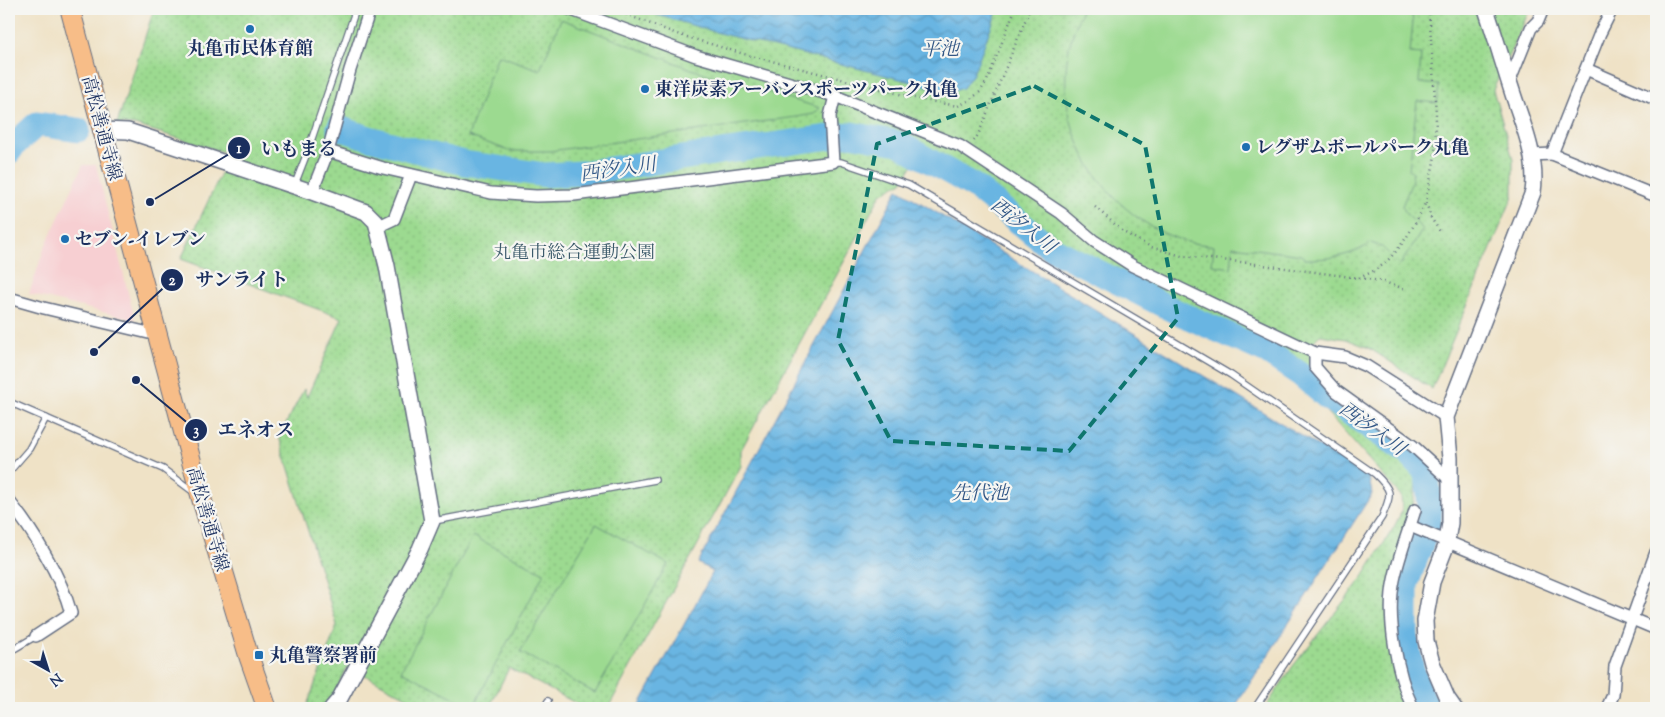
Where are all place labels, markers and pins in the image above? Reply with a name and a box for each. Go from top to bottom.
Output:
marker: 丸亀市民体育館 [244,23,256,35]
place label: 丸亀市民体育館 [187,37,313,63]
place label: 東洋炭素アーバンスポーツパーク丸亀 [655,78,958,104]
marker: 東洋炭素アーバンスポーツパーク丸亀 [639,83,651,95]
callout: いもまる [226,131,347,165]
place label: レグザムボールパーク丸亀 [1256,136,1469,162]
marker: レグザムボールパーク丸亀 [1240,141,1252,153]
place label: セブン-イレブン [75,228,206,254]
marker: セブン-イレブン [59,233,71,245]
callout: サンライト [160,263,300,297]
callout: エネオス [183,413,304,447]
place label: 丸亀警察署前 [269,644,377,670]
marker: 丸亀警察署前 [253,649,265,661]

